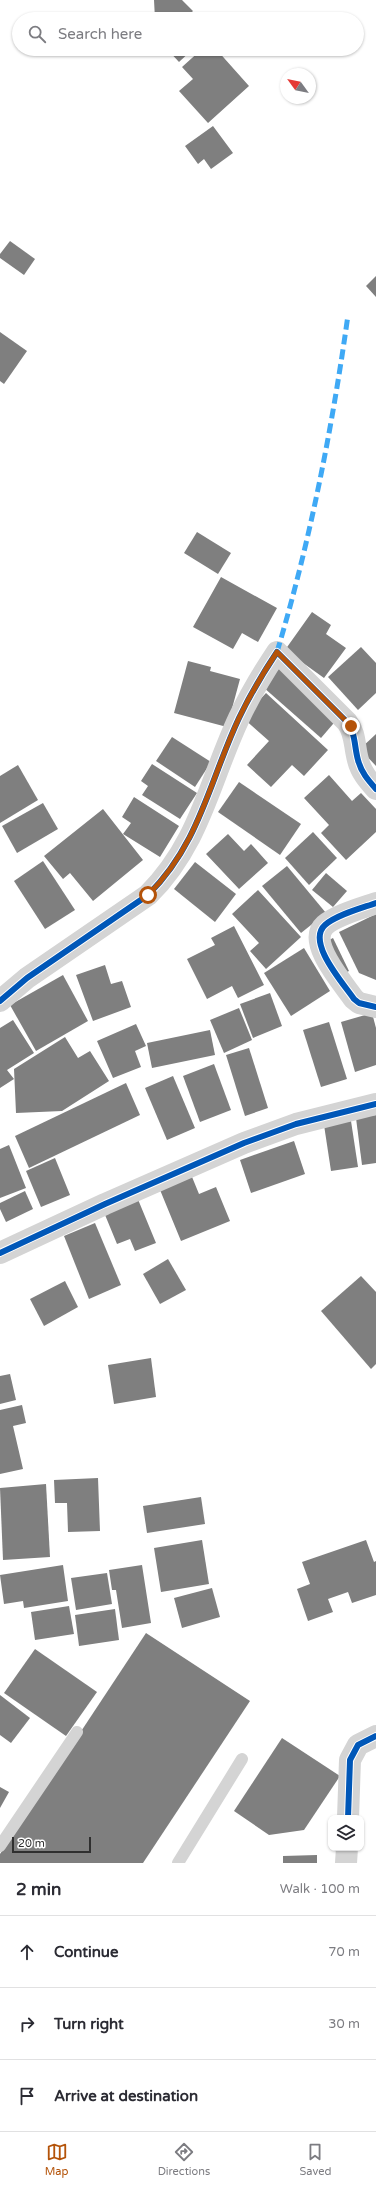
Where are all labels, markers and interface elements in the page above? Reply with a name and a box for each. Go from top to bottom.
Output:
search box [12,12,364,56]
icon: search [26,23,48,45]
text: Search here [58,25,142,43]
north arrow [280,68,316,104]
route end [342,717,360,735]
route start [139,886,157,904]
map controls [328,1815,364,1851]
button: layers [328,1815,364,1851]
scale bar [12,1835,91,1854]
text: 20 m [18,1837,45,1850]
text: 2 min [16,1879,61,1900]
text: Walk · 100 m [280,1881,360,1897]
icon: ahead [16,1941,38,1963]
text: Continue [54,1943,118,1961]
text: 70 m [328,1944,360,1960]
icon: right [16,2013,38,2035]
text: Turn right [54,2015,124,2033]
text: 30 m [328,2016,360,2032]
icon: arrive [16,2085,38,2107]
text: Arrive at destination [54,2087,198,2105]
tab: Map [45,2141,68,2178]
tab: Directions [158,2141,210,2178]
tab: Saved [300,2141,331,2178]

